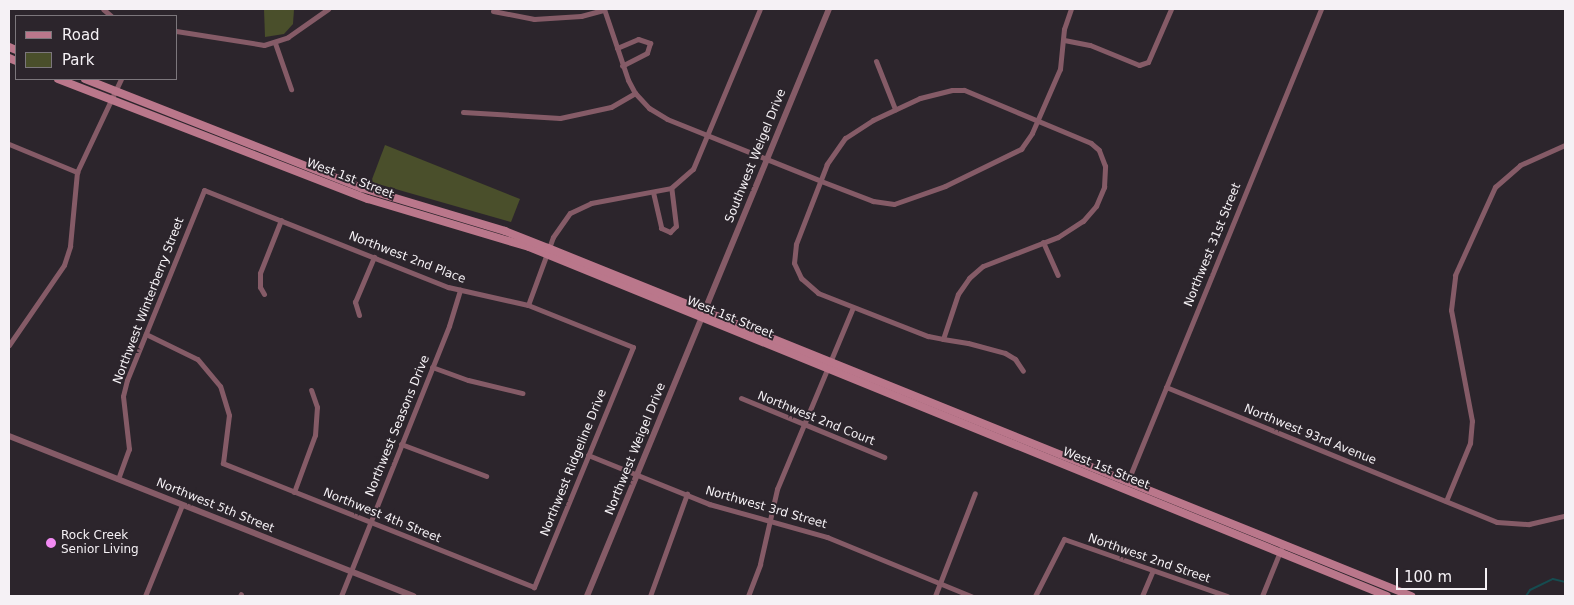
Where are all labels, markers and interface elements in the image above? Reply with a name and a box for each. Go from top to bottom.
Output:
legend [15,15,178,80]
text: Road [62,26,100,44]
text: Park [62,51,94,69]
street label: Southwest Weigel Drive [723,87,789,225]
street label: West 1st Street [304,156,396,202]
street label: Northwest 31st Street [1182,181,1244,309]
street label: Northwest Winterberry Street [111,216,187,386]
street label: Northwest 2nd Place [346,229,468,287]
street label: West 1st Street [685,294,775,342]
street label: Northwest Seasons Drive [363,353,433,499]
street label: Northwest Weigel Drive [603,381,669,517]
street label: Northwest Ridgeline Drive [538,387,610,539]
street label: Northwest 2nd Court [755,389,877,449]
street label: Northwest 93rd Avenue [1242,402,1378,468]
street label: West 1st Street [1061,445,1151,493]
street label: Northwest 5th Street [154,476,276,536]
street label: Northwest 3rd Street [704,484,828,532]
street label: Northwest 4th Street [321,486,443,546]
place label: Rock Creek Senior Living [61,529,139,557]
street label: Northwest 2nd Street [1086,531,1212,587]
marker: Rock Creek Senior Living [45,537,57,549]
scale bar [1399,558,1490,590]
text: 100 m [1404,568,1452,586]

